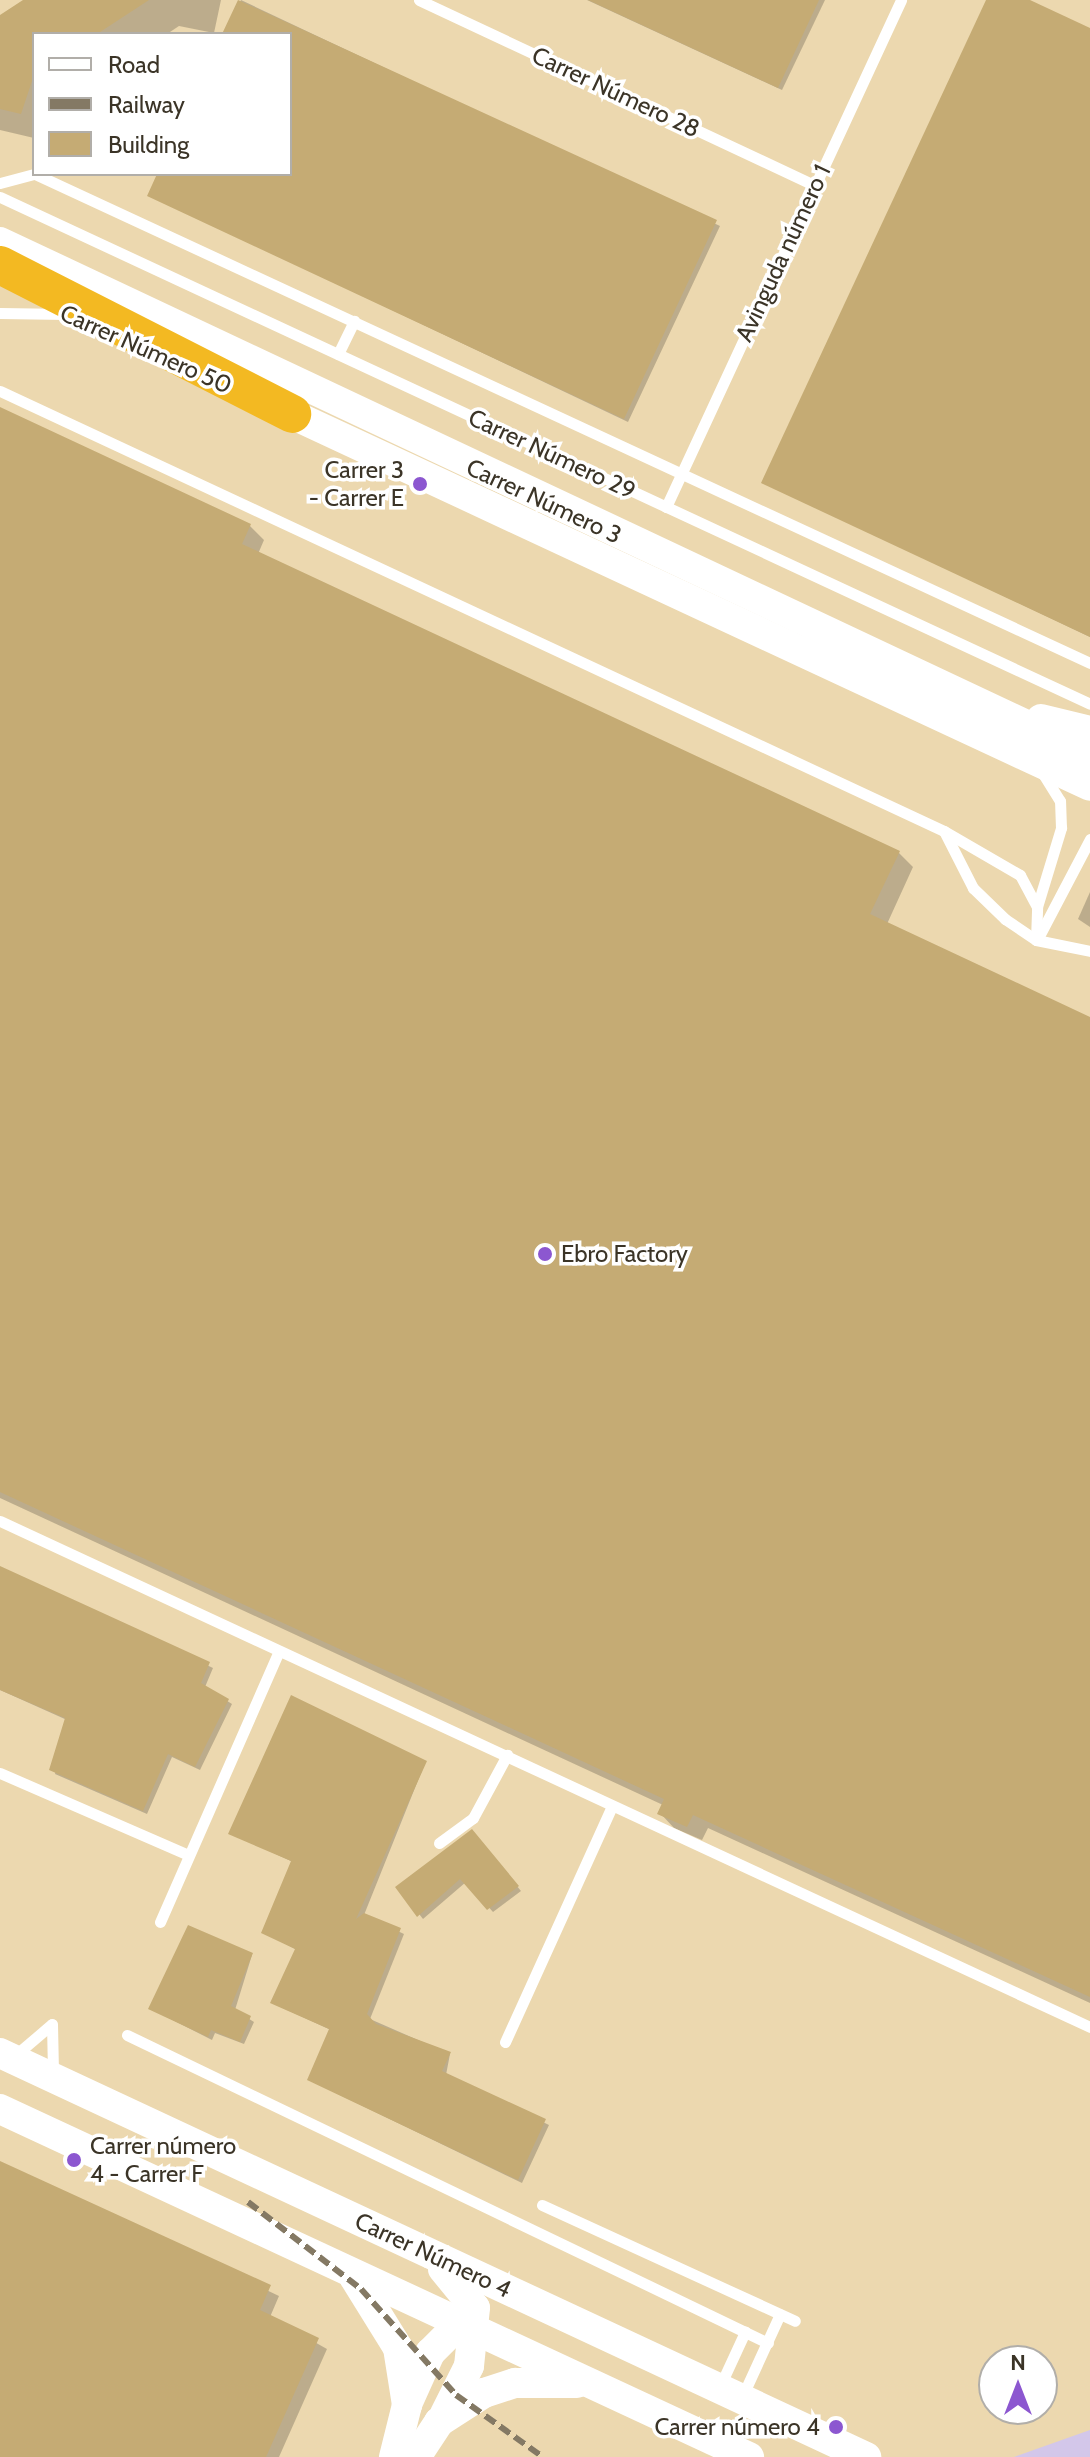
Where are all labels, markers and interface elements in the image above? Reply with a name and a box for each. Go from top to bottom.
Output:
legend [32,32,292,176]
street label: Carrer Número 28 [527,40,705,144]
text: Road [108,50,160,79]
text: Railway [108,90,185,119]
text: Building [108,130,189,159]
street label: Avinguda número 1 [729,160,837,346]
street label: Carrer Número 50 [56,298,236,400]
street label: Carrer Número 29 [464,403,640,505]
street label: Carrer Número 3 [462,452,626,550]
place label: Carrer 3 - Carrer E [309,456,404,512]
marker: Carrer 3 - Carrer E [411,475,429,493]
place label: Ebro Factory [561,1240,688,1268]
marker: Ebro Factory [536,1245,554,1263]
place label: Carrer número 4 - Carrer F [90,2132,236,2188]
marker: Carrer número 4 - Carrer F [65,2151,83,2169]
street label: Carrer Número 4 [350,2206,516,2304]
north arrow [978,2345,1058,2425]
text: N [1010,2349,1026,2376]
place label: Carrer número 4 [654,2413,820,2441]
marker: Carrer número 4 [827,2418,845,2436]

